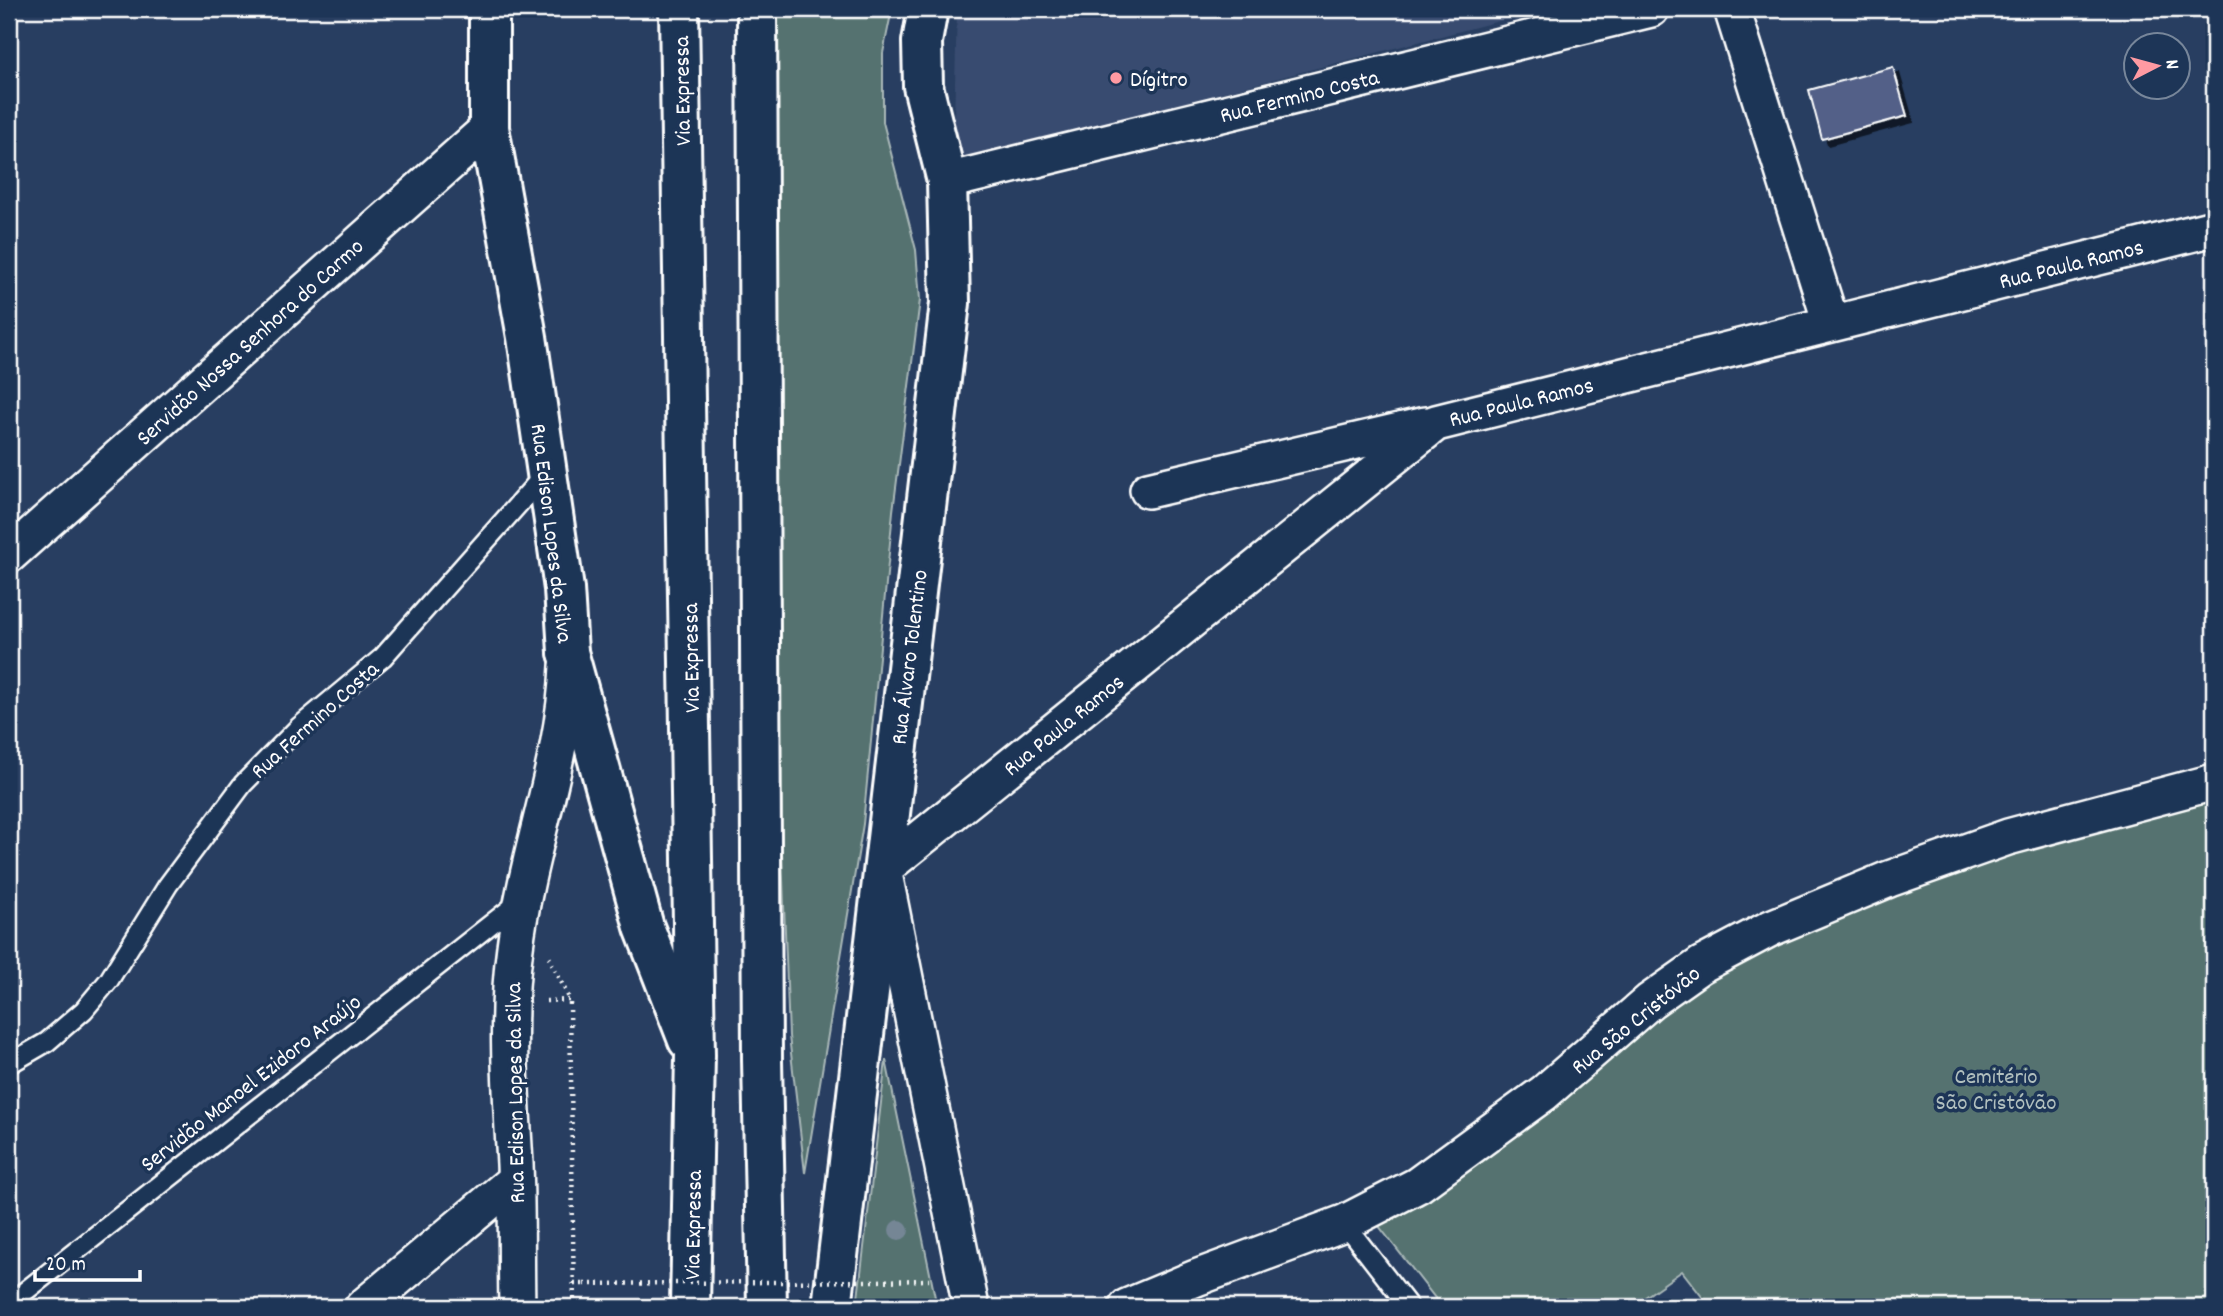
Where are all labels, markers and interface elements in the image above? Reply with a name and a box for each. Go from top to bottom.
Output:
north arrow [2122,32,2192,102]
street label: Via Expressa [667,35,702,146]
text: N [2157,59,2184,71]
street label: Rua Fermino Costa [1217,62,1384,134]
place label: Dígitro [1130,65,1188,98]
marker: Dígitro [1108,70,1124,86]
street label: Servidão Nossa Senhora do Carmo [130,232,373,455]
street label: Rua Paula Ramos [1996,233,2147,300]
street label: Rua Paula Ramos [1446,371,1597,438]
street label: Rua Edison Lopes da Silva [520,422,580,646]
street label: Rua Álvaro Tolentino [884,568,939,747]
street label: Via Expressa [676,602,711,713]
street label: Rua Fermino Costa [245,654,389,788]
street label: Rua Paula Ramos [997,667,1133,786]
street label: Rua São Cristóvão [1565,959,1709,1084]
street label: Rua Edison Lopes da Silva [499,981,536,1204]
street label: Servidão Manoel Ezidoro Araújo [134,988,370,1182]
park label: Cemitério São Cristóvão [1936,1062,2056,1121]
street label: Via Expressa [678,1169,713,1280]
scale bar [35,1239,140,1283]
text: 20 m [46,1251,86,1281]

